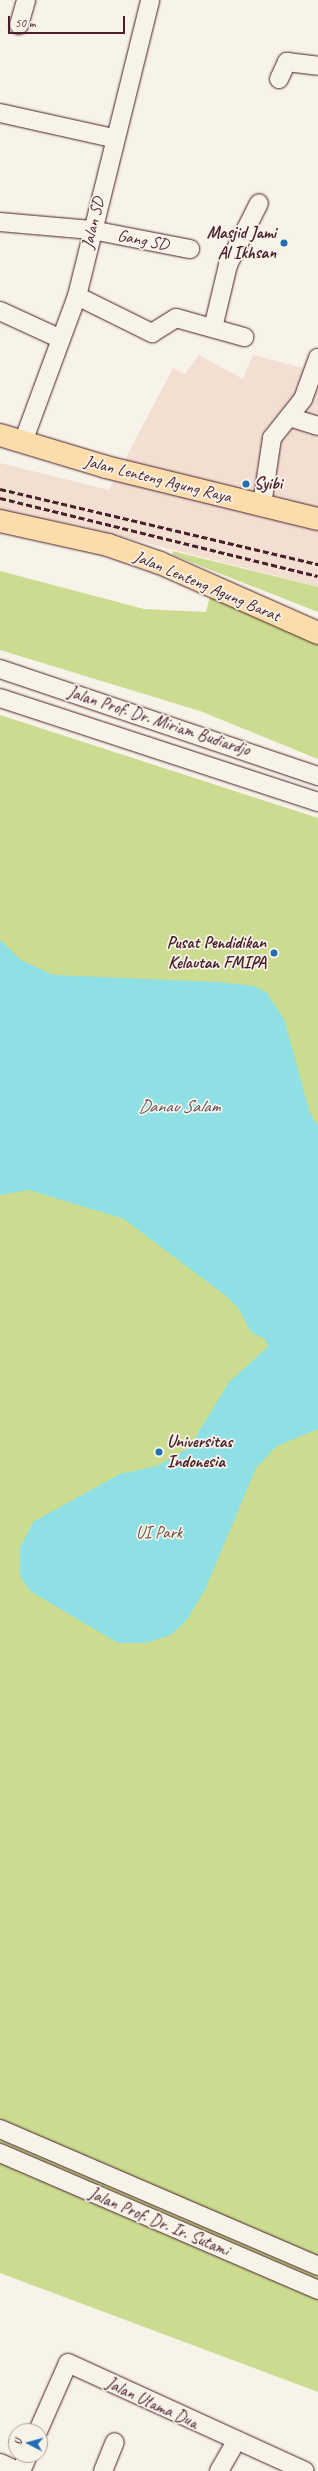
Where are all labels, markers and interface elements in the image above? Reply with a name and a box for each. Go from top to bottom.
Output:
scale bar [10,8,127,34]
text: 50 m [15,15,35,31]
street label: Jalan SD [77,195,109,251]
place label: Masjid Jami Al Ikhsan [206,223,276,263]
street label: Gang SD [116,225,170,255]
marker: Masjid Jami Al Ikhsan [279,238,289,248]
street label: Jalan Lenteng Agung Raya [82,451,234,507]
place label: Syibi [254,474,282,494]
marker: Syibi [241,479,251,489]
street label: Jalan Lenteng Agung Barat [131,546,283,626]
street label: Jalan Prof. Dr. Miriam Budiardjo [65,682,253,760]
place label: Pusat Pendidikan Kelautan FMIPA [166,933,266,973]
marker: Pusat Pendidikan Kelautan FMIPA [269,948,279,958]
water label: Danau Salam [138,1095,220,1117]
place label: Universitas Indonesia [167,1432,232,1472]
marker: Universitas Indonesia [154,1447,164,1457]
park label: UI Park [136,1523,182,1543]
street label: Jalan Prof. Dr. Ir. Sutami [86,2183,232,2261]
street label: Jalan Utama Dua [102,2373,202,2433]
north arrow [8,2423,48,2463]
text: U [10,2438,24,2445]

